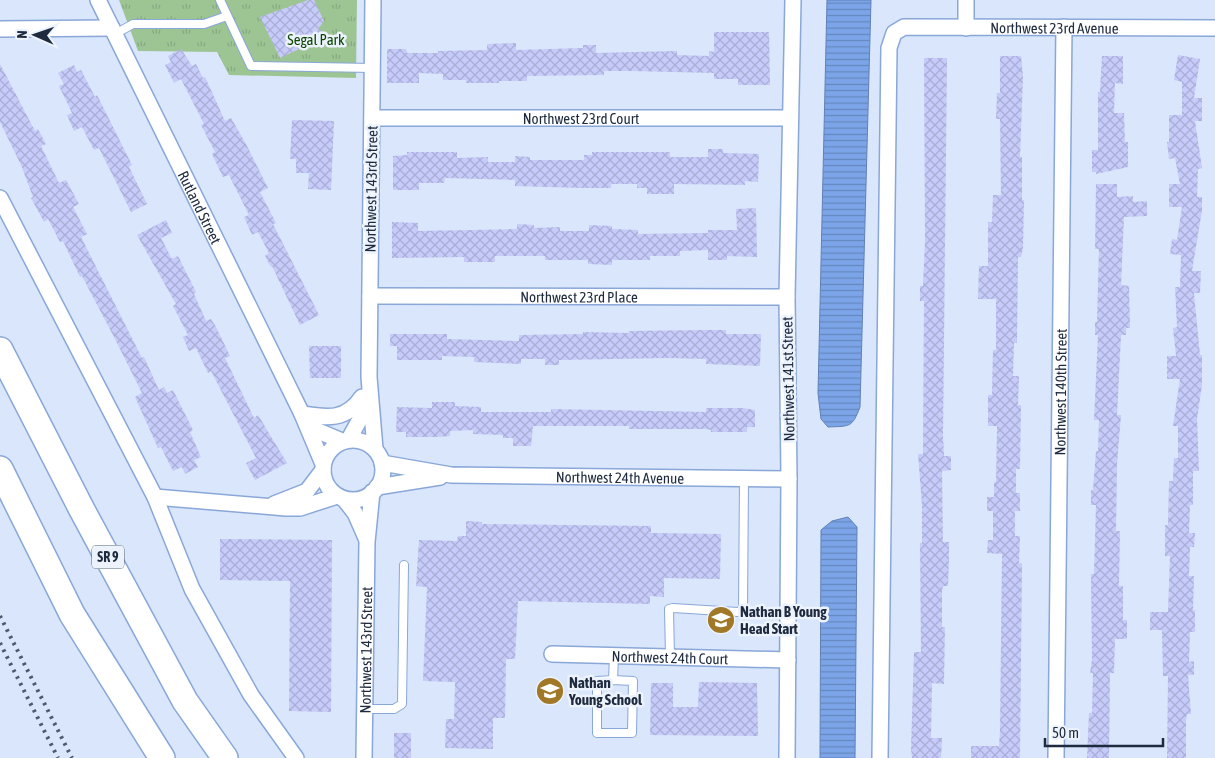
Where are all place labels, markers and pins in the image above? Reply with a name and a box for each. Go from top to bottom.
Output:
place label: Nathan B Young Head Start [740,603,827,637]
school or university icon: Nathan B Young Head Start [706,605,736,635]
place label: Nathan Young School [568,674,643,708]
school or university icon: Nathan Young School [535,676,565,706]

